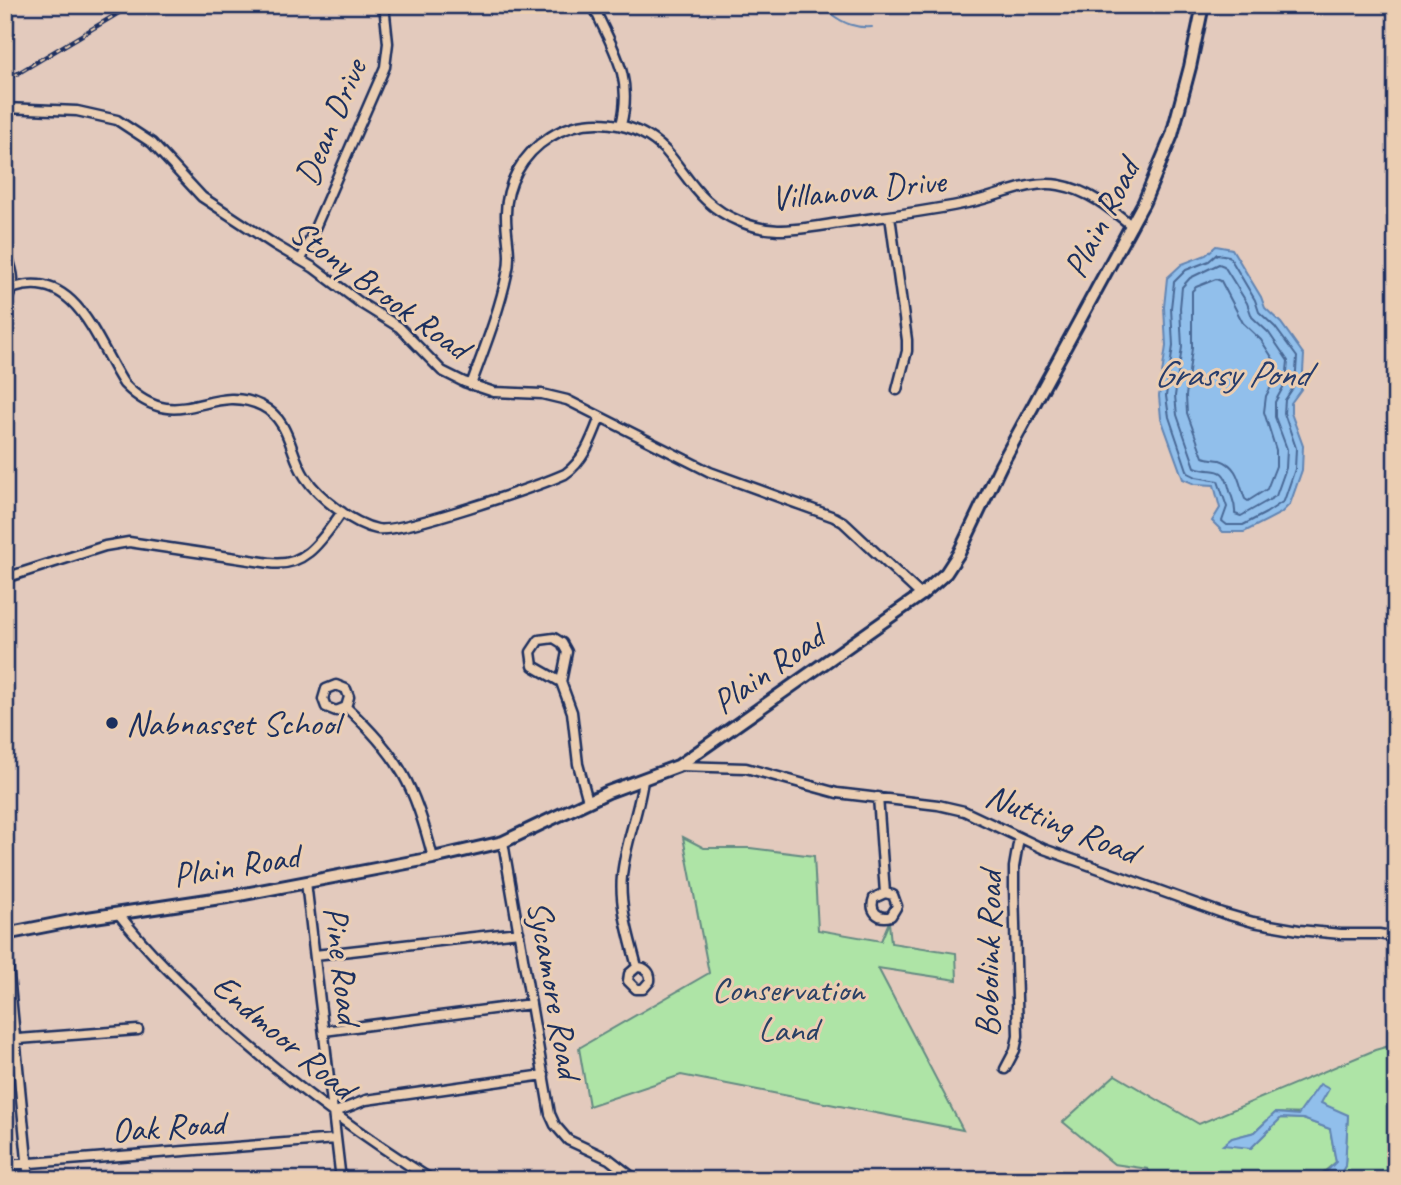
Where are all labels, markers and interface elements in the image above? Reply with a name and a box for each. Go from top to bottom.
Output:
street label: Dean Drive [284,50,378,192]
street label: Plain Road [1052,147,1153,285]
street label: Villanova Drive [769,158,950,221]
street label: Stony Brook Road [281,209,483,373]
water label: Grassy Pond [1154,350,1319,397]
street label: Plain Road [703,611,838,724]
place label: Nabnasset School [126,701,346,746]
marker: Nabnasset School [104,715,120,731]
street label: Nutting Road [979,773,1149,876]
street label: Plain Road [170,832,308,898]
street label: Bobolink Road [965,865,1013,1037]
street label: Sycamore Road [517,897,593,1086]
street label: Pine Road [313,904,373,1031]
street label: Endmoor Road [203,963,369,1113]
park label: Conservation Land [712,967,867,1052]
street label: Oak Road [110,1100,231,1153]

